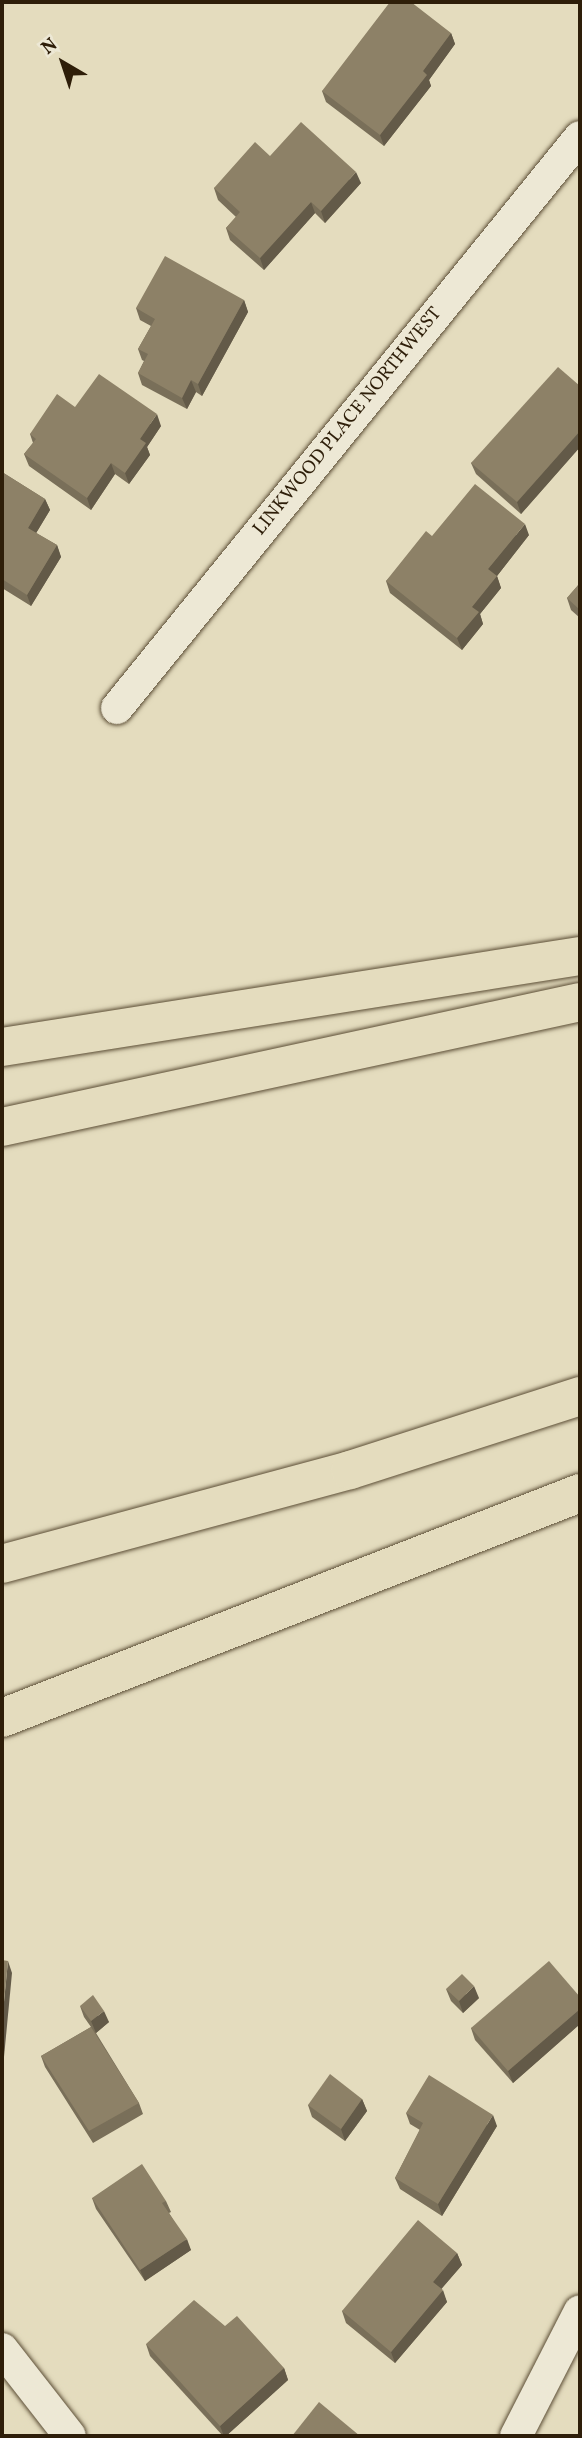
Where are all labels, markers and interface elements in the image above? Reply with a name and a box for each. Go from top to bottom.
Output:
north arrow [28,28,98,98]
text: N [36,32,63,61]
street label: LINKWOOD PLACE NORTHWEST [249,303,447,541]

